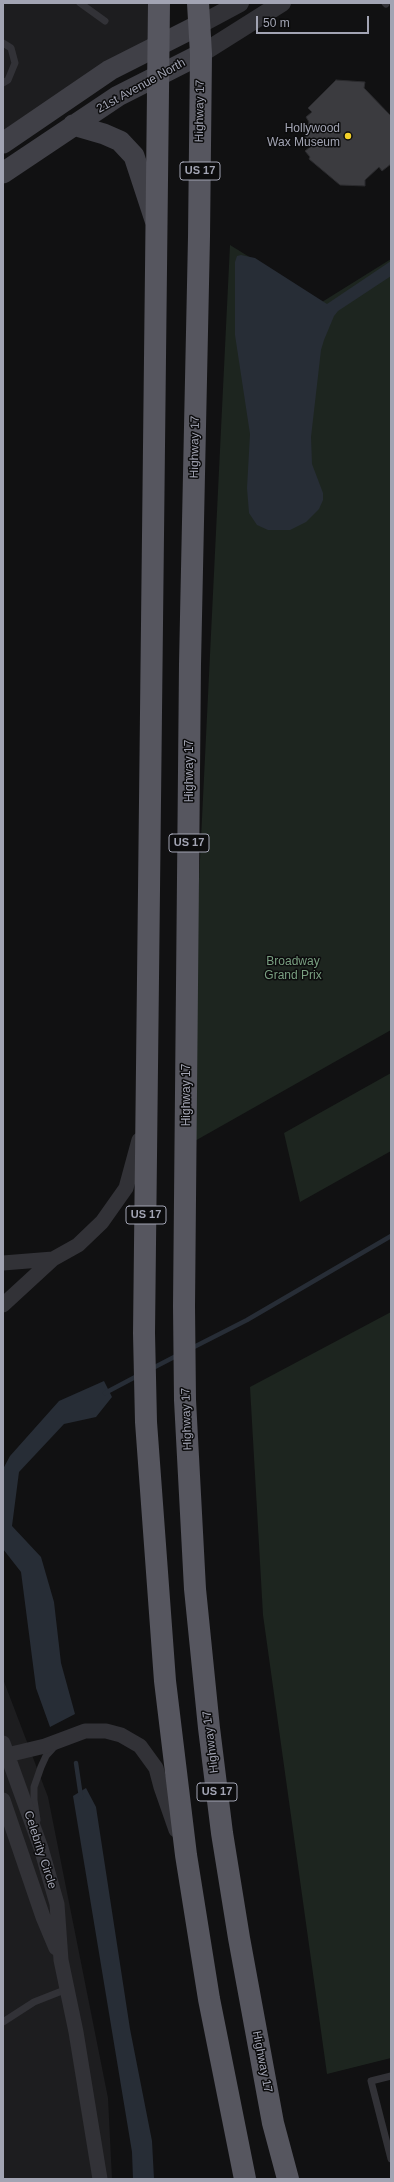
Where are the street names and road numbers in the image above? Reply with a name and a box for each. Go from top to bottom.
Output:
street label: 21st Avenue North [94,56,188,116]
street label: Highway 17 [192,80,208,142]
road number: US 17 [180,162,220,180]
street label: Highway 17 [187,416,203,478]
street label: Highway 17 [183,740,197,802]
road number: US 17 [169,834,209,852]
street label: Highway 17 [180,1064,194,1126]
road number: US 17 [126,1206,166,1224]
street label: Highway 17 [179,1387,195,1451]
street label: Highway 17 [200,1710,222,1774]
road number: US 17 [197,1783,237,1801]
street label: Celebrity Circle [21,1809,59,1891]
street label: Highway 17 [249,2030,275,2094]

